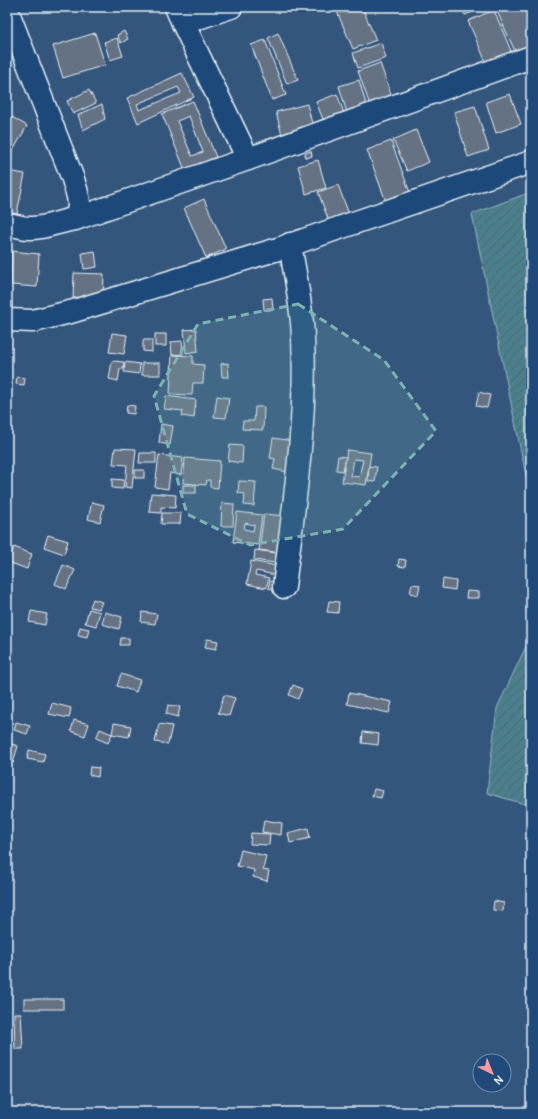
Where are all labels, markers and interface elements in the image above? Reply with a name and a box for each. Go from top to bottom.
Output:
north arrow [472,1053,512,1093]
text: N [491,1073,506,1088]

